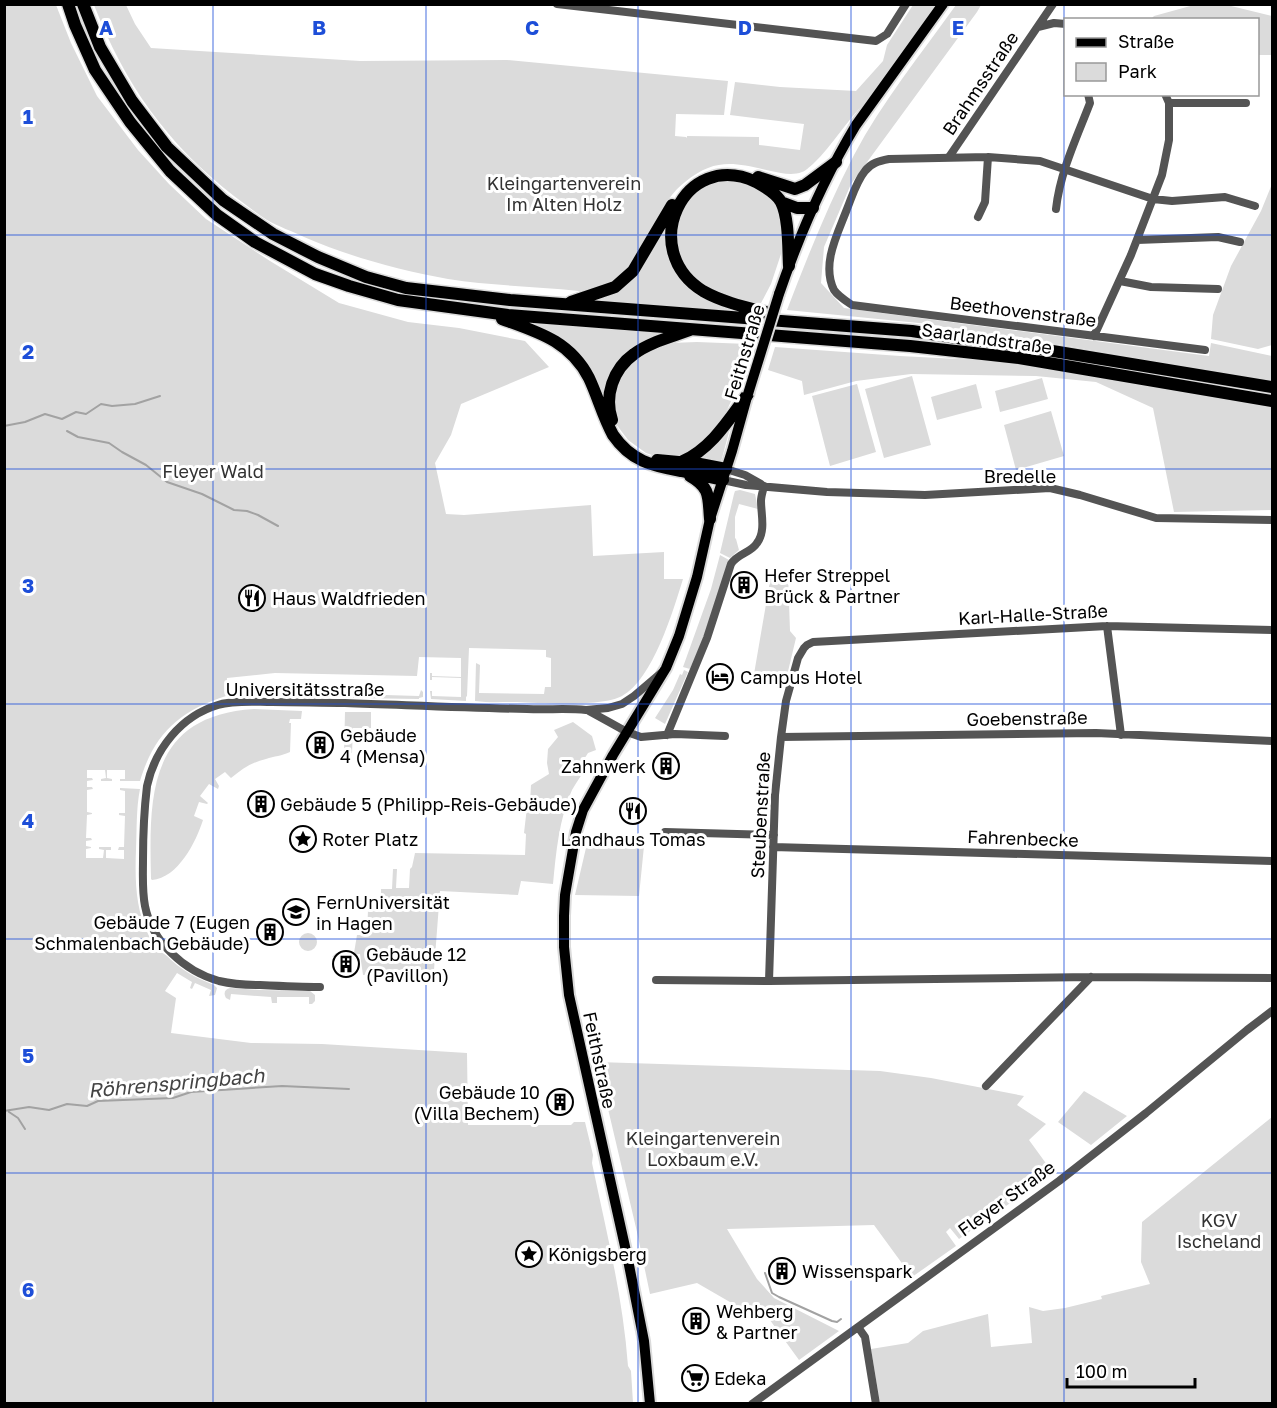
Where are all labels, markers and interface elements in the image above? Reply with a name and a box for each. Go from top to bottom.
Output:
text: A [99,15,113,39]
text: B [312,15,326,39]
text: C [525,15,539,39]
text: D [738,15,752,39]
text: E [952,15,964,39]
legend [1064,18,1259,96]
street label: Brahmsstraße [937,27,1023,139]
text: Straße [1118,30,1174,52]
text: Park [1118,60,1157,82]
text: 1 [23,104,33,128]
park label: Kleingartenverein Im Alten Holz [487,172,641,215]
street label: Beethovenstraße [948,291,1098,331]
street label: Feithstraße [719,302,769,402]
street label: Saarlandstraße [920,318,1054,358]
text: 2 [22,339,34,363]
park label: Fleyer Wald [162,460,264,482]
street label: Bredelle [984,465,1056,487]
place label: Hefer Streppel Brück & Partner [764,564,900,607]
building icon: Hefer Streppel Brück & Partner [729,570,759,600]
text: 3 [22,573,34,597]
restaurant icon: Haus Waldfrieden [237,583,267,613]
place label: Haus Waldfrieden [272,587,426,609]
street label: Karl-Halle-Straße [958,599,1108,629]
hotel icon: Campus Hotel [705,662,735,692]
place label: Campus Hotel [740,666,862,688]
street label: Universitätsstraße [225,678,385,700]
street label: Goebenstraße [966,706,1088,730]
place label: Gebäude 4 (Mensa) [340,724,426,767]
building icon: Gebäude 4 (Mensa) [305,730,335,760]
building icon: Zahnwerk [651,751,681,781]
street label: Steubenstraße [746,751,774,879]
place label: Zahnwerk [561,755,646,777]
building icon: Gebäude 5 (Philipp-Reis-Gebäude) [246,789,276,819]
place label: Gebäude 5 (Philipp-Reis-Gebäude) [280,793,578,815]
restaurant icon: Landhaus Tomas [618,796,648,826]
text: 4 [22,808,34,832]
place icon: Roter Platz [288,824,318,854]
street label: Fahrenbecke [967,825,1079,851]
place label: Roter Platz [322,828,418,850]
place label: Landhaus Tomas [561,828,705,850]
place label: FernUniversität in Hagen [316,891,450,934]
school or university icon: FernUniversität in Hagen [281,897,311,927]
place label: Gebäude 7 (Eugen Schmalenbach Gebäude) [34,911,250,954]
building icon: Gebäude 7 (Eugen Schmalenbach Gebäude) [255,917,285,947]
place label: Gebäude 12 (Pavillon) [366,943,466,986]
building icon: Gebäude 12 (Pavillon) [331,949,361,979]
street label: Feithstraße [579,1009,621,1111]
text: 5 [22,1043,34,1067]
water label: Röhrenspringbach [87,1062,266,1103]
place label: Gebäude 10 (Villa Bechem) [413,1081,540,1124]
building icon: Gebäude 10 (Villa Bechem) [545,1087,575,1117]
park label: Kleingartenverein Loxbaum e.V. [626,1127,780,1170]
street label: Fleyer Straße [953,1156,1059,1240]
park label: KGV Ischeland [1177,1209,1261,1252]
place icon: Königsberg [514,1239,544,1269]
place label: Königsberg [548,1243,647,1265]
building icon: Wissenspark [767,1256,797,1286]
place label: Wissenspark [802,1260,913,1282]
text: 6 [22,1277,34,1301]
place label: Wehberg & Partner [716,1300,797,1343]
building icon: Wehberg & Partner [681,1306,711,1336]
scale bar [1067,1351,1194,1389]
text: 100 m [1076,1360,1127,1382]
supermarket icon: Edeka [680,1363,710,1393]
place label: Edeka [714,1367,766,1389]

